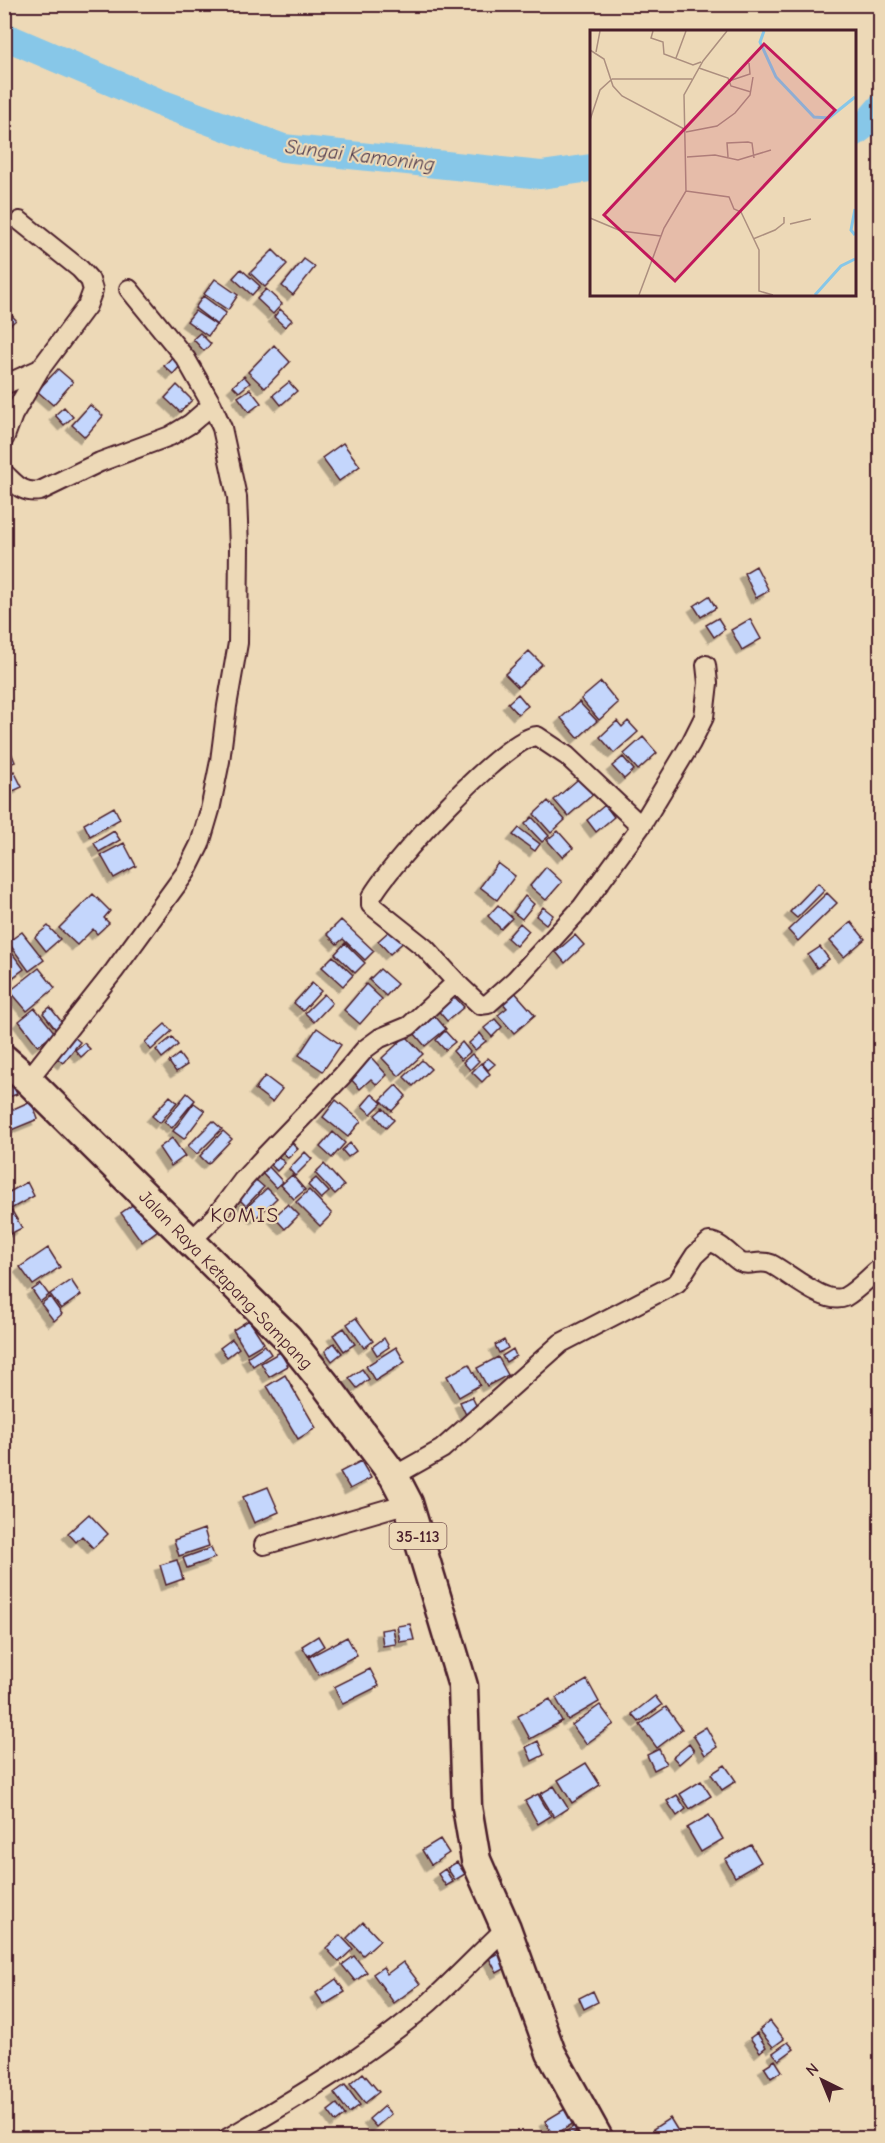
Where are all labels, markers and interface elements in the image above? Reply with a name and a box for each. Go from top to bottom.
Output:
inset map [590,30,855,296]
water label: Sungai Kamoning [284,135,436,176]
street label: Jalan Raya Ketapang-Sampang [135,1187,317,1374]
district label: KOMIS [210,1203,280,1227]
road number: 35-113 [390,1523,446,1549]
north arrow [792,2050,852,2110]
text: N [802,2060,822,2080]

